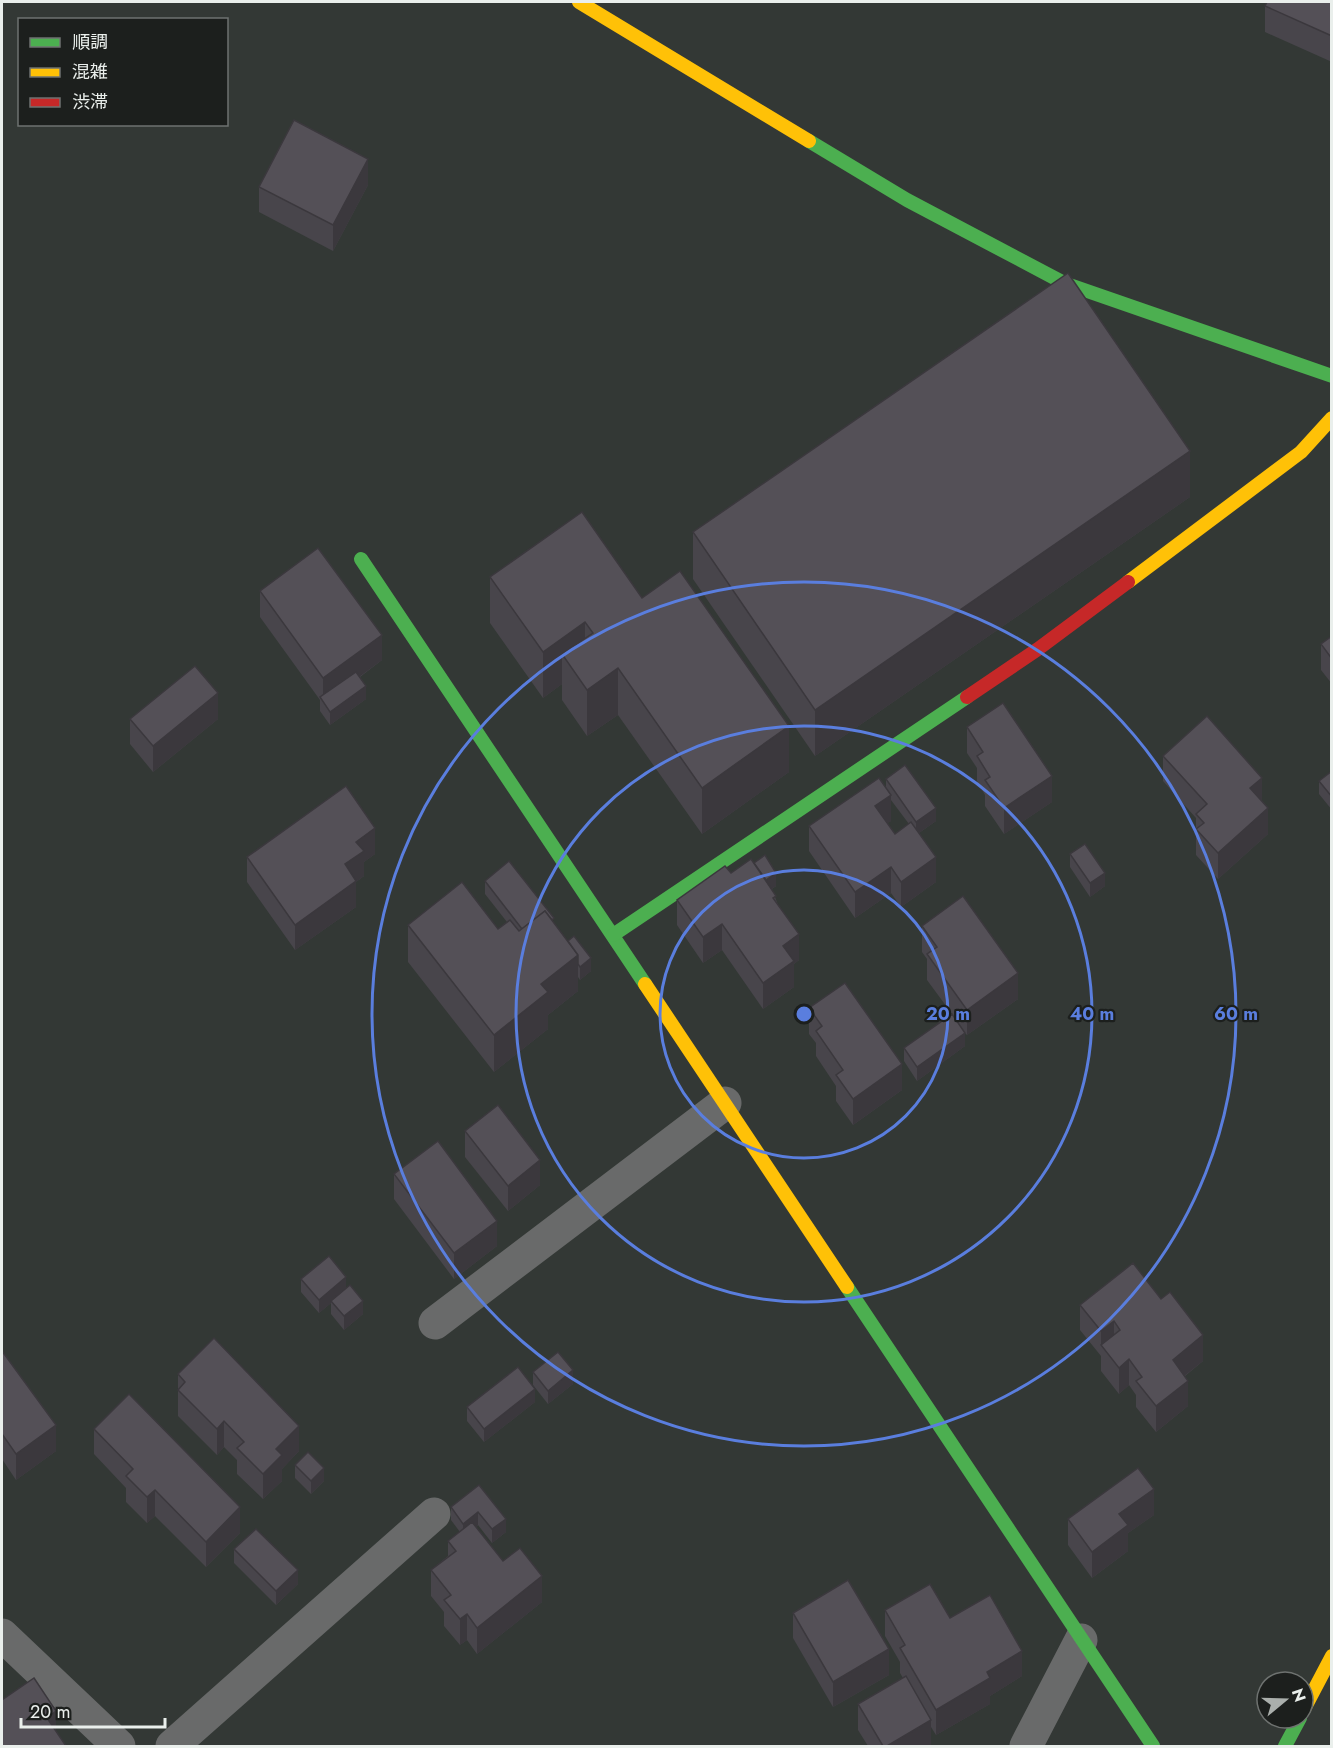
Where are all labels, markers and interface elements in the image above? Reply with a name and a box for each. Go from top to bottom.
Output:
legend [18,18,228,126]
text: 順調 [72,29,108,55]
text: 混雑 [72,59,108,85]
text: 渋滞 [72,89,108,115]
text: 20 m [926,1001,970,1027]
text: 40 m [1070,1001,1114,1027]
text: 60 m [1214,1001,1258,1027]
centre of rings [794,1004,814,1024]
north arrow [1255,1670,1315,1730]
text: N [1286,1686,1312,1705]
scale bar [21,1691,165,1729]
text: 20 m [30,1699,70,1725]

